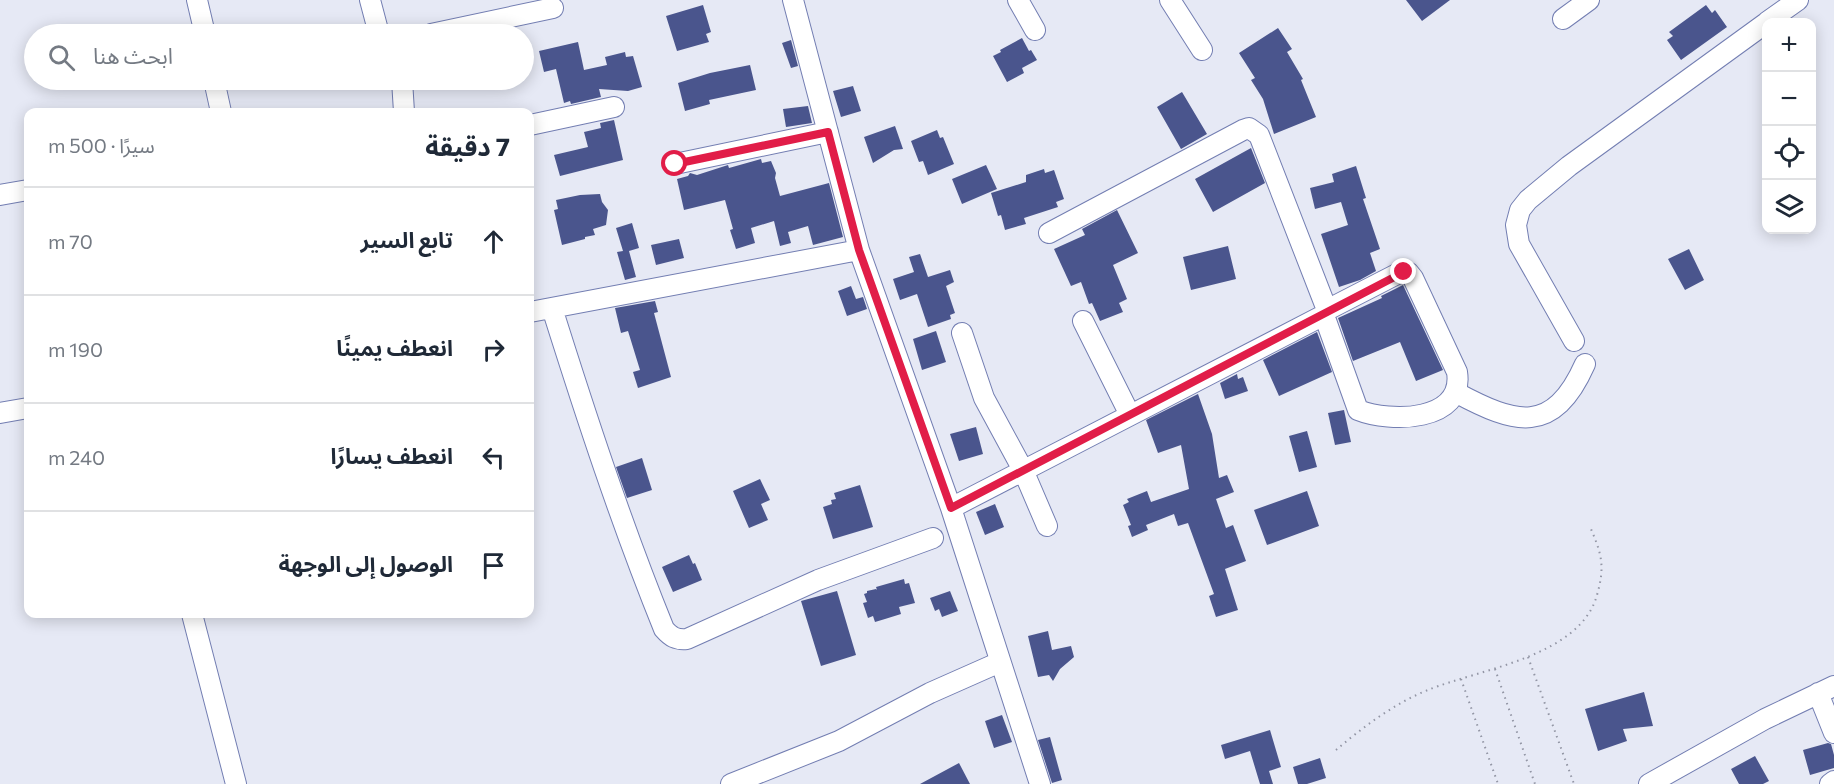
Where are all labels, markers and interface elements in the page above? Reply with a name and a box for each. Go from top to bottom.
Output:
map controls [1762,18,1816,234]
button: + [1762,18,1816,72]
search box [24,24,534,90]
icon: search [45,41,78,74]
text: ابحث هنا [93,42,173,69]
button: − [1762,72,1816,126]
button: locate [1762,126,1816,180]
text: 7 دقيقة [425,130,510,161]
text: سيرًا · 500 m [48,133,155,157]
route start [661,150,687,176]
button: layers [1762,180,1816,234]
icon: ahead [477,225,510,258]
text: تابع السير [361,226,453,253]
text: 70 m [48,229,93,253]
route end [1390,258,1416,284]
icon: right [477,333,510,366]
text: انعطف يمينًا [336,334,453,361]
text: 190 m [48,337,103,361]
icon: left [477,441,510,474]
text: انعطف يسارًا [331,442,453,469]
text: 240 m [48,445,105,469]
icon: arrive [477,549,510,582]
text: الوصول إلى الوجهة [278,550,453,577]

